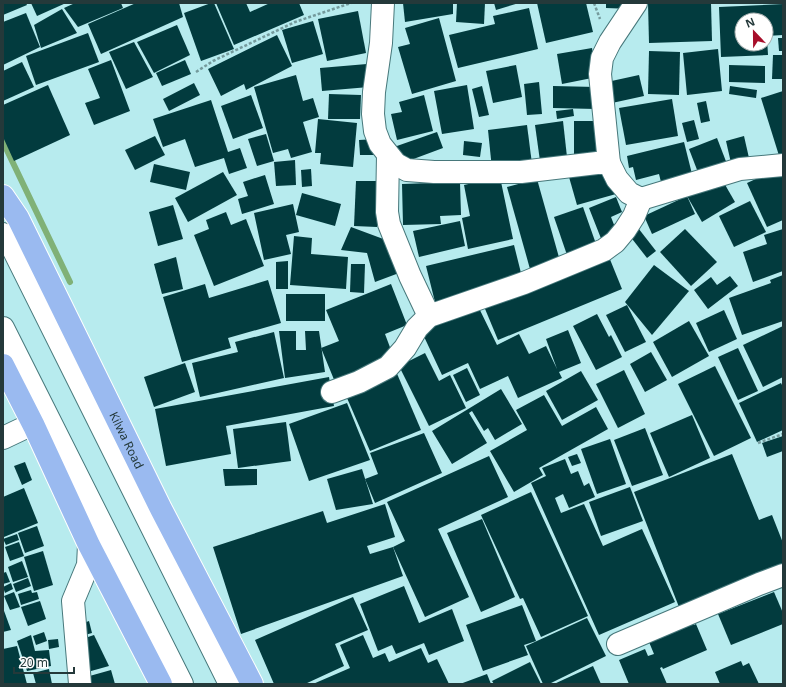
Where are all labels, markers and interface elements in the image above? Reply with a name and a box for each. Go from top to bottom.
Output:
north arrow [734,12,774,52]
text: N [743,14,757,31]
street label: Kilwa Road [106,409,148,472]
scale bar [14,649,74,675]
text: 20 m [20,654,48,671]

